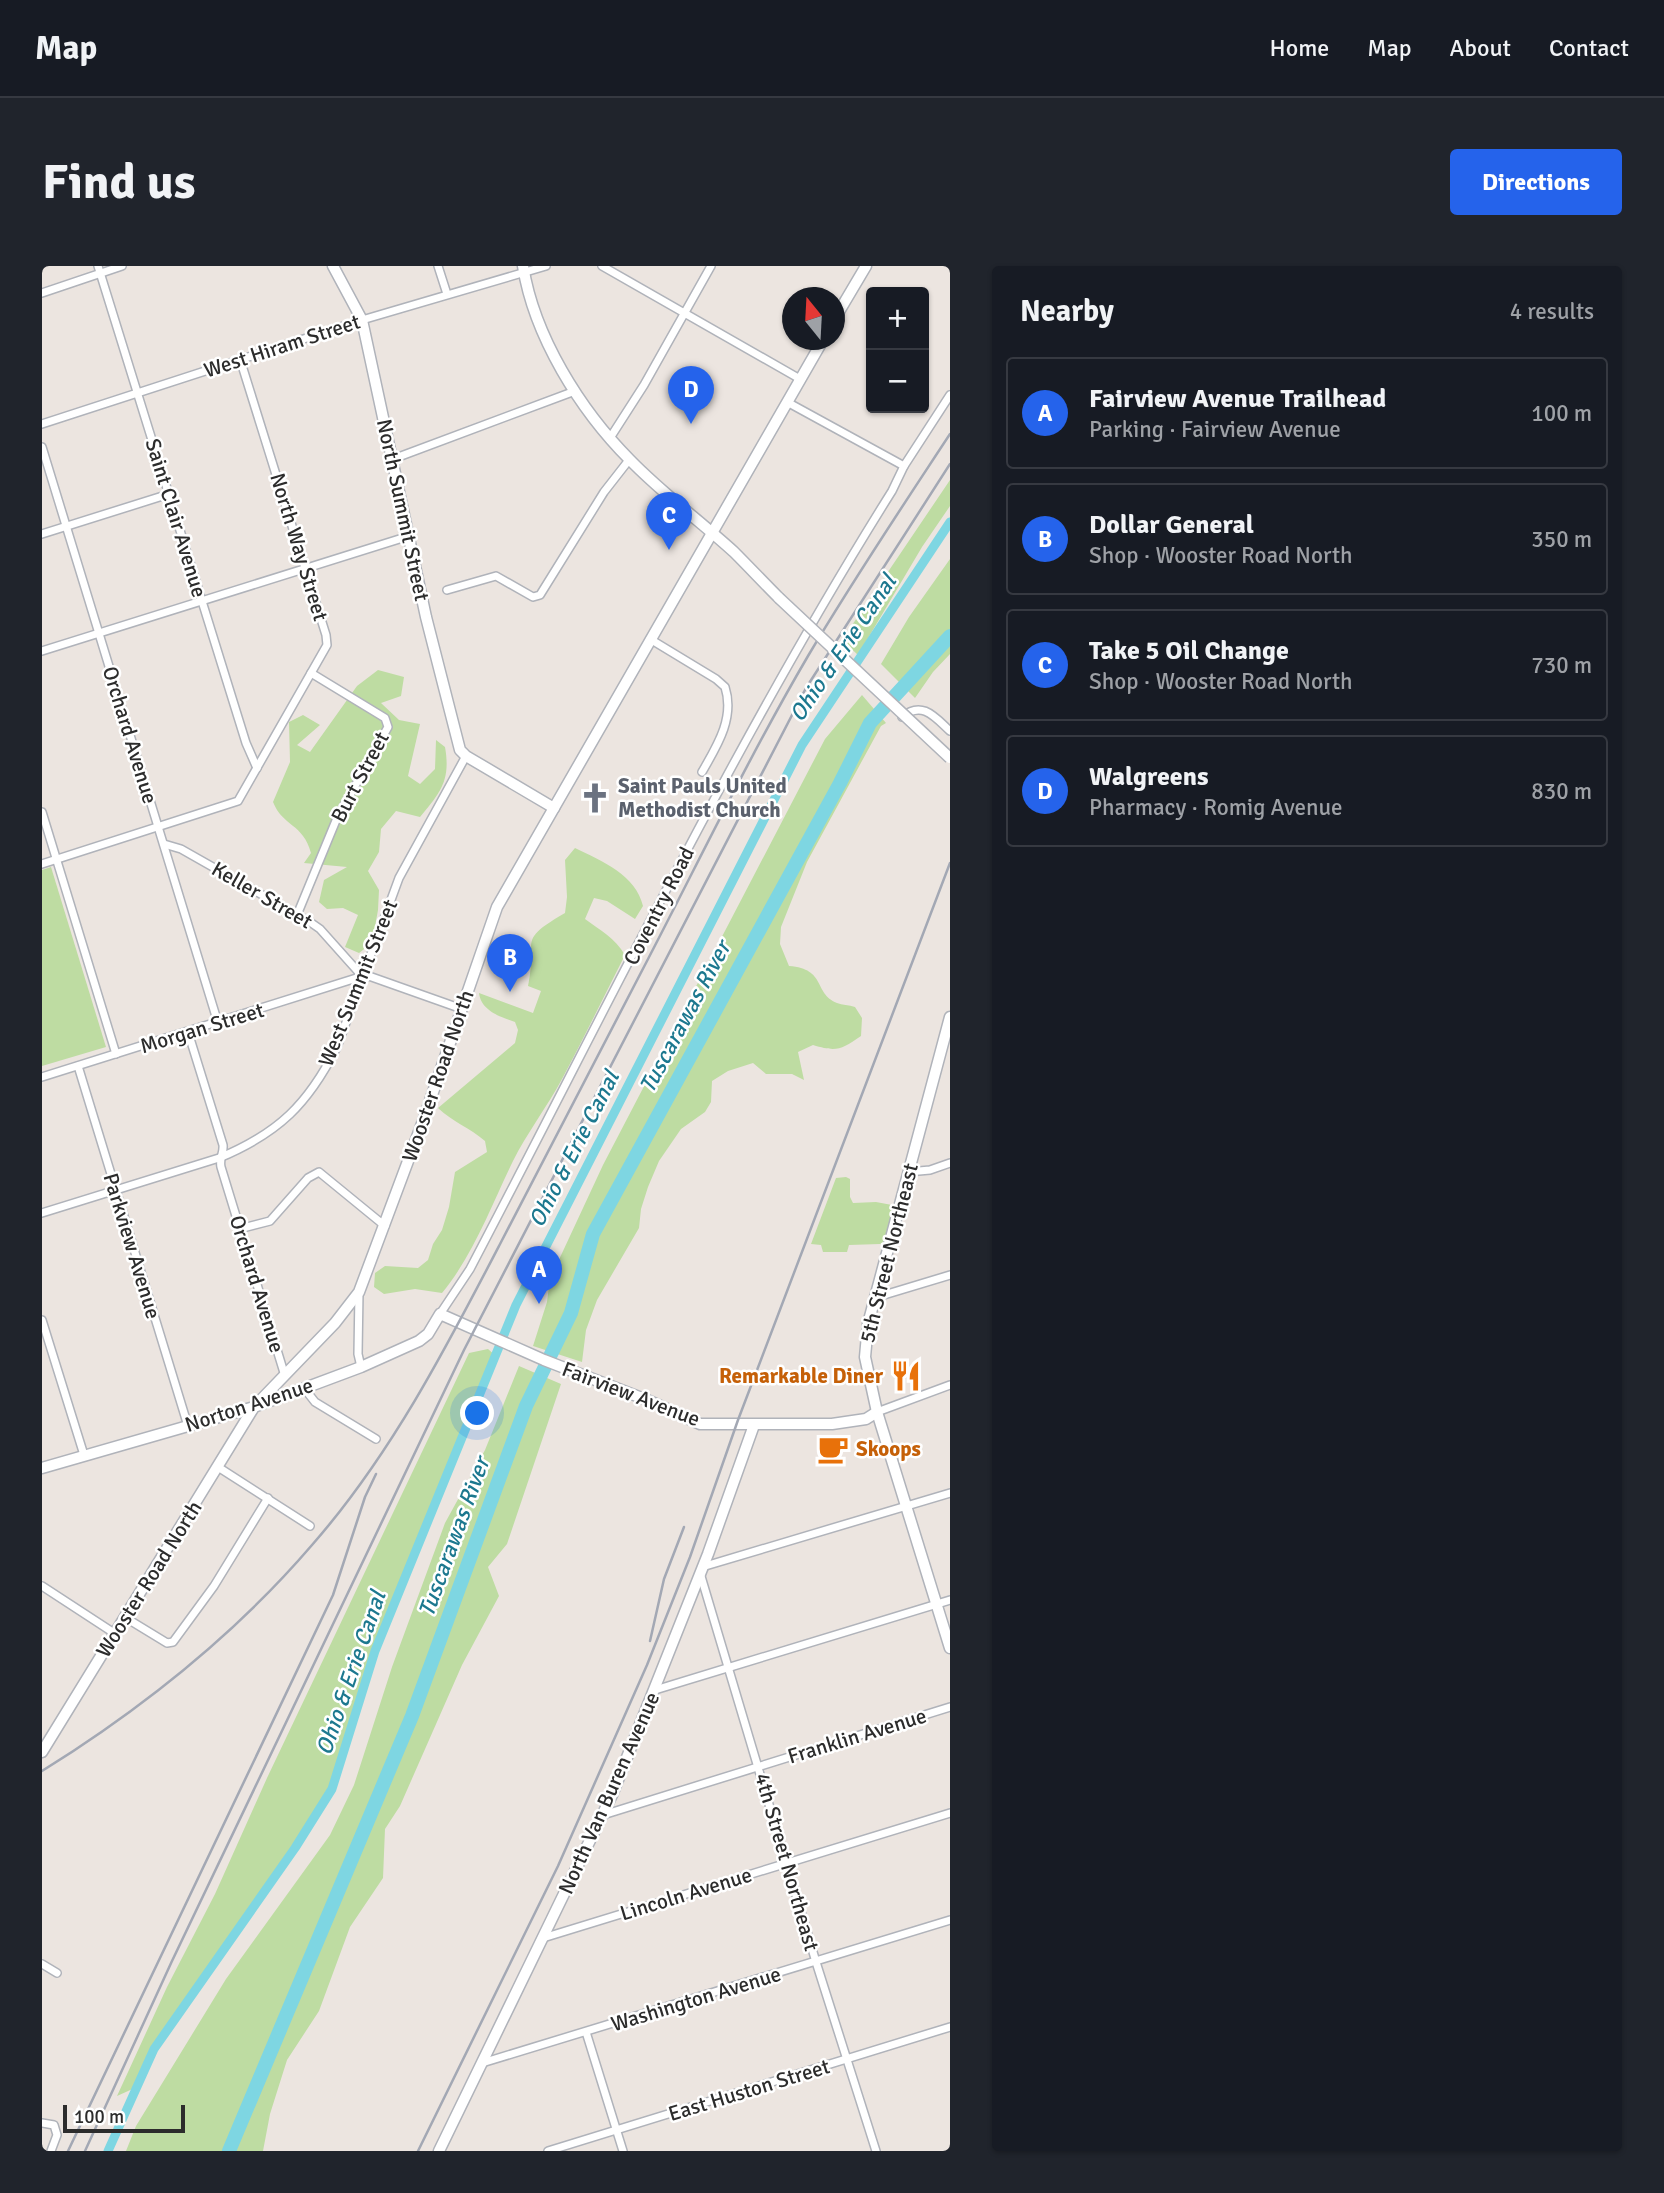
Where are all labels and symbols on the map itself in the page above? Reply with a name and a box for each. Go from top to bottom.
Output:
north arrow [782,287,845,350]
street label: West Hiram Street [201,308,363,384]
pin: D [668,366,714,424]
street label: North Summit Street [371,416,435,604]
street label: Saint Clair Avenue [139,435,213,601]
street label: North Way Street [264,470,334,624]
pin: C [646,492,692,550]
water label: Ohio & Erie Canal [783,567,904,727]
street label: Orchard Avenue [97,663,163,807]
street label: Burt Street [325,727,395,827]
place label: Saint Pauls United Methodist Church [618,773,787,823]
church icon: Saint Pauls United Methodist Church [578,781,612,815]
street label: Coventry Road [618,842,700,970]
street label: Keller Street [207,856,317,934]
street label: West Summit Street [313,896,403,1070]
water label: Tuscarawas River [633,933,739,1098]
pin: B [487,934,533,992]
street label: Wooster Road North [396,987,480,1165]
street label: Morgan Street [137,997,267,1059]
water label: Ohio & Erie Canal [522,1064,627,1232]
street label: 5th Street Northeast [854,1161,924,1345]
street label: Parkview Avenue [97,1170,167,1322]
street label: Orchard Avenue [224,1212,290,1356]
pin: A [516,1246,562,1304]
street label: Fairview Avenue [558,1356,704,1432]
restaurant icon: Remarkable Diner [889,1359,923,1393]
place label: Remarkable Diner [719,1363,884,1389]
street label: Norton Avenue [182,1372,316,1438]
your location [460,1396,494,1430]
cafe icon: Skoops [816,1432,850,1466]
place label: Skoops [856,1436,921,1462]
water label: Tuscarawas River [412,1450,497,1621]
street label: Wooster Road North [90,1496,208,1662]
water label: Ohio & Erie Canal [309,1585,393,1759]
street label: North Van Buren Avenue [553,1688,665,1898]
street label: Franklin Avenue [784,1703,930,1769]
street label: 4th Street Northeast [749,1770,825,1954]
street label: Lincoln Avenue [617,1862,755,1926]
street label: Washington Avenue [608,1961,784,2037]
street label: East Huston Street [665,2053,833,2127]
scale bar [63,2102,186,2134]

